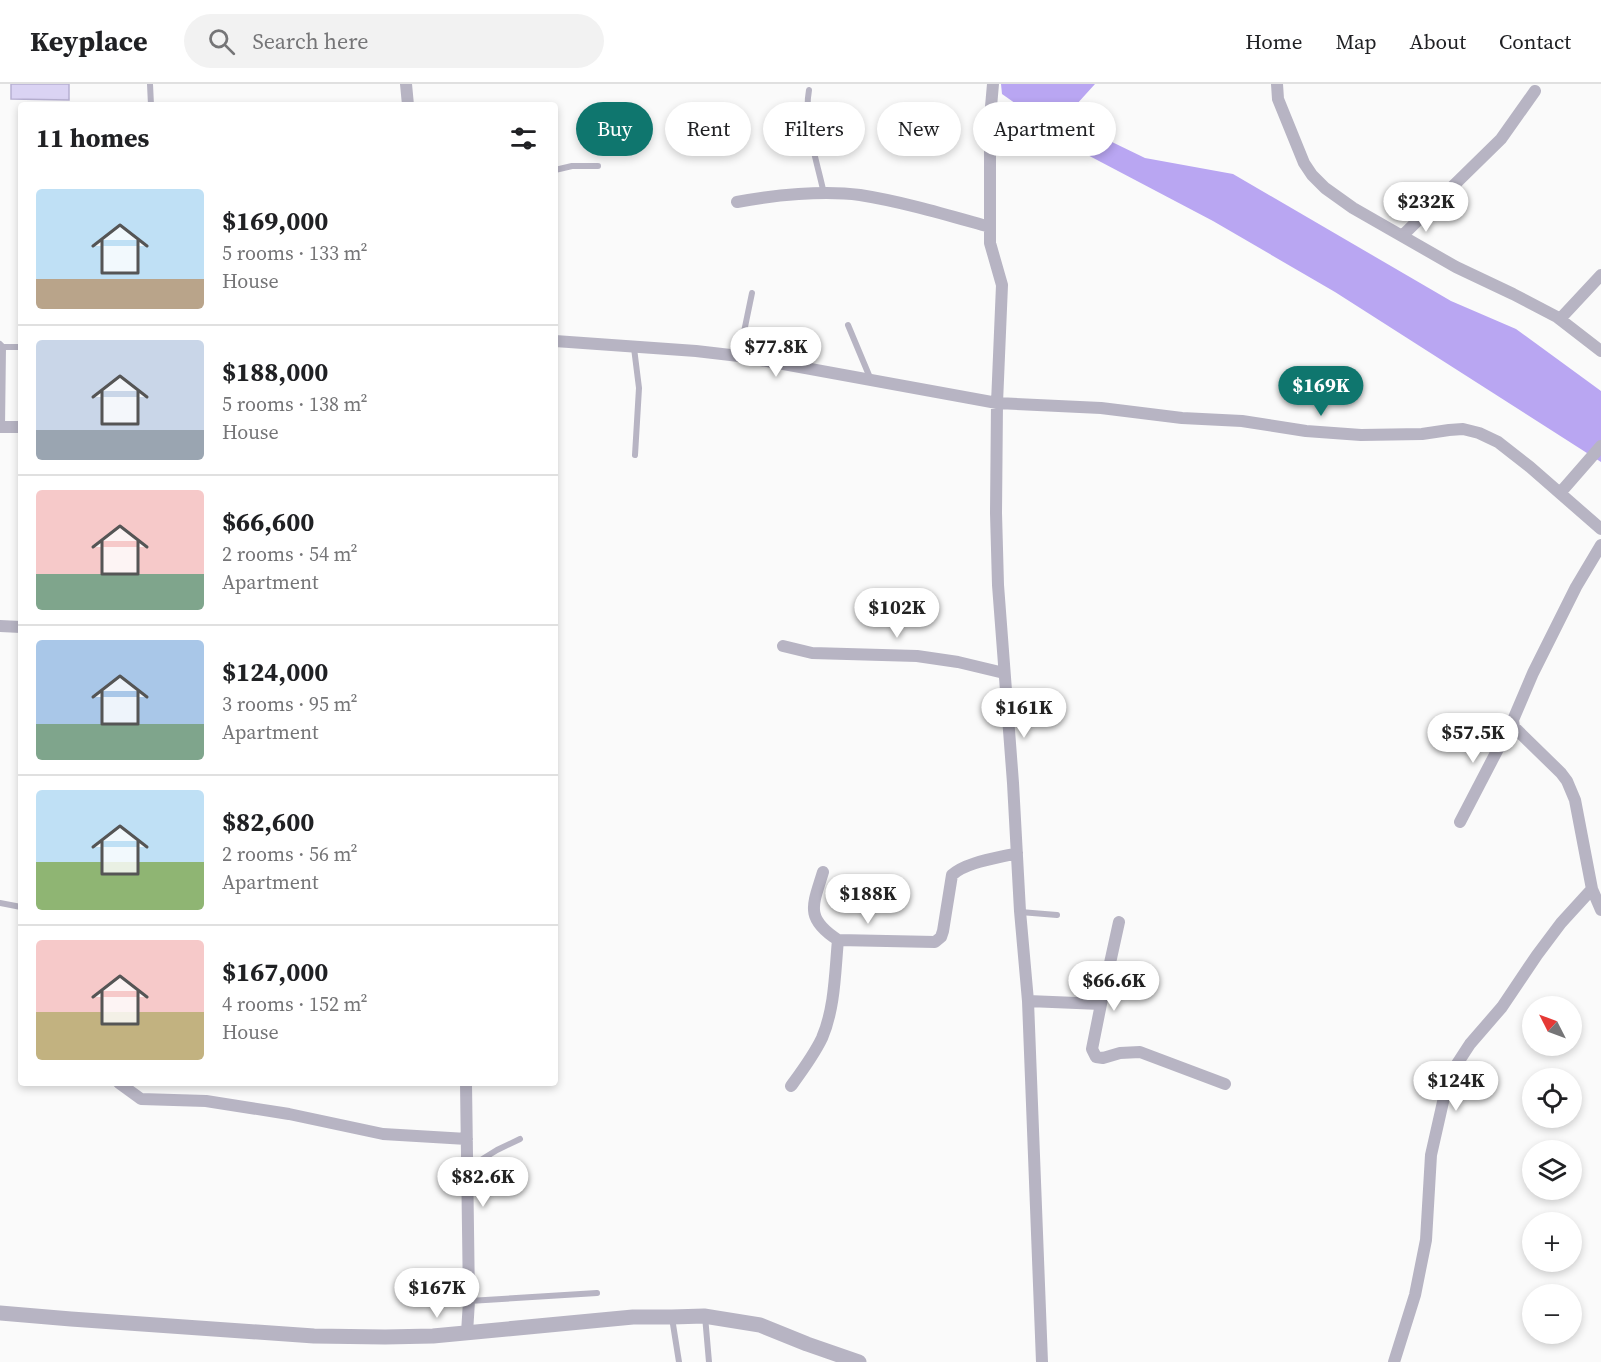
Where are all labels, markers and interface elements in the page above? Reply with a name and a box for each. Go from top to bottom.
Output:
search box [184,14,604,68]
text: Keyplace [30,22,148,60]
icon: search [205,25,238,58]
text: Search here [253,26,369,56]
text: Home [1245,27,1303,56]
text: Map [1336,27,1377,56]
text: About [1410,27,1466,56]
text: Contact [1499,27,1571,56]
chip: Buy [576,102,653,156]
chip: Rent [665,102,751,156]
chip: Filters [763,102,865,156]
chip: New [877,102,961,156]
chip: Apartment [973,102,1116,156]
text: 11 homes [36,120,149,156]
icon: filters [507,122,540,155]
pin: $232K [1384,182,1468,233]
text: $232K [1397,187,1455,215]
text: $169,000 [222,203,328,239]
icon: home [84,213,156,285]
text: 5 rooms · 133 m² [222,239,368,267]
text: House [222,267,279,295]
pin: $77.8K [727,327,825,378]
text: $77.8K [744,332,808,360]
text: $188,000 [222,354,328,390]
icon: home [84,364,156,436]
pin: $169K [1279,366,1363,417]
text: $169K [1292,371,1350,399]
text: 5 rooms · 138 m² [222,390,368,418]
text: House [222,418,279,446]
text: $66,600 [222,504,314,540]
icon: home [84,514,156,586]
text: 2 rooms · 54 m² [222,540,358,568]
text: Apartment [222,568,319,596]
pin: $102K [855,588,939,639]
text: $102K [868,593,926,621]
text: $124,000 [222,654,328,690]
icon: home [84,664,156,736]
pin: $161K [982,688,1066,739]
text: 3 rooms · 95 m² [222,690,358,718]
text: $161K [995,693,1053,721]
pin: $57.5K [1424,713,1522,764]
text: Apartment [222,718,319,746]
text: $57.5K [1441,718,1505,746]
text: $82,600 [222,804,314,840]
icon: home [84,814,156,886]
text: 2 rooms · 56 m² [222,840,358,868]
text: Apartment [222,868,319,896]
pin: $188K [826,874,910,925]
text: $188K [839,879,897,907]
text: $167,000 [222,954,328,990]
pin: $66.6K [1065,961,1163,1012]
icon: home [84,964,156,1036]
text: $66.6K [1082,966,1146,994]
text: 4 rooms · 152 m² [222,990,368,1018]
north arrow [1522,996,1582,1056]
map controls [1522,996,1582,1344]
text: House [222,1018,279,1046]
pin: $124K [1414,1061,1498,1112]
text: $124K [1427,1066,1485,1094]
button: locate [1522,1068,1582,1128]
button: layers [1522,1140,1582,1200]
pin: $82.6K [434,1157,532,1208]
text: $82.6K [451,1162,515,1190]
button: + [1522,1212,1582,1272]
pin: $167K [395,1268,479,1319]
text: $167K [408,1273,466,1301]
button: − [1522,1284,1582,1344]

